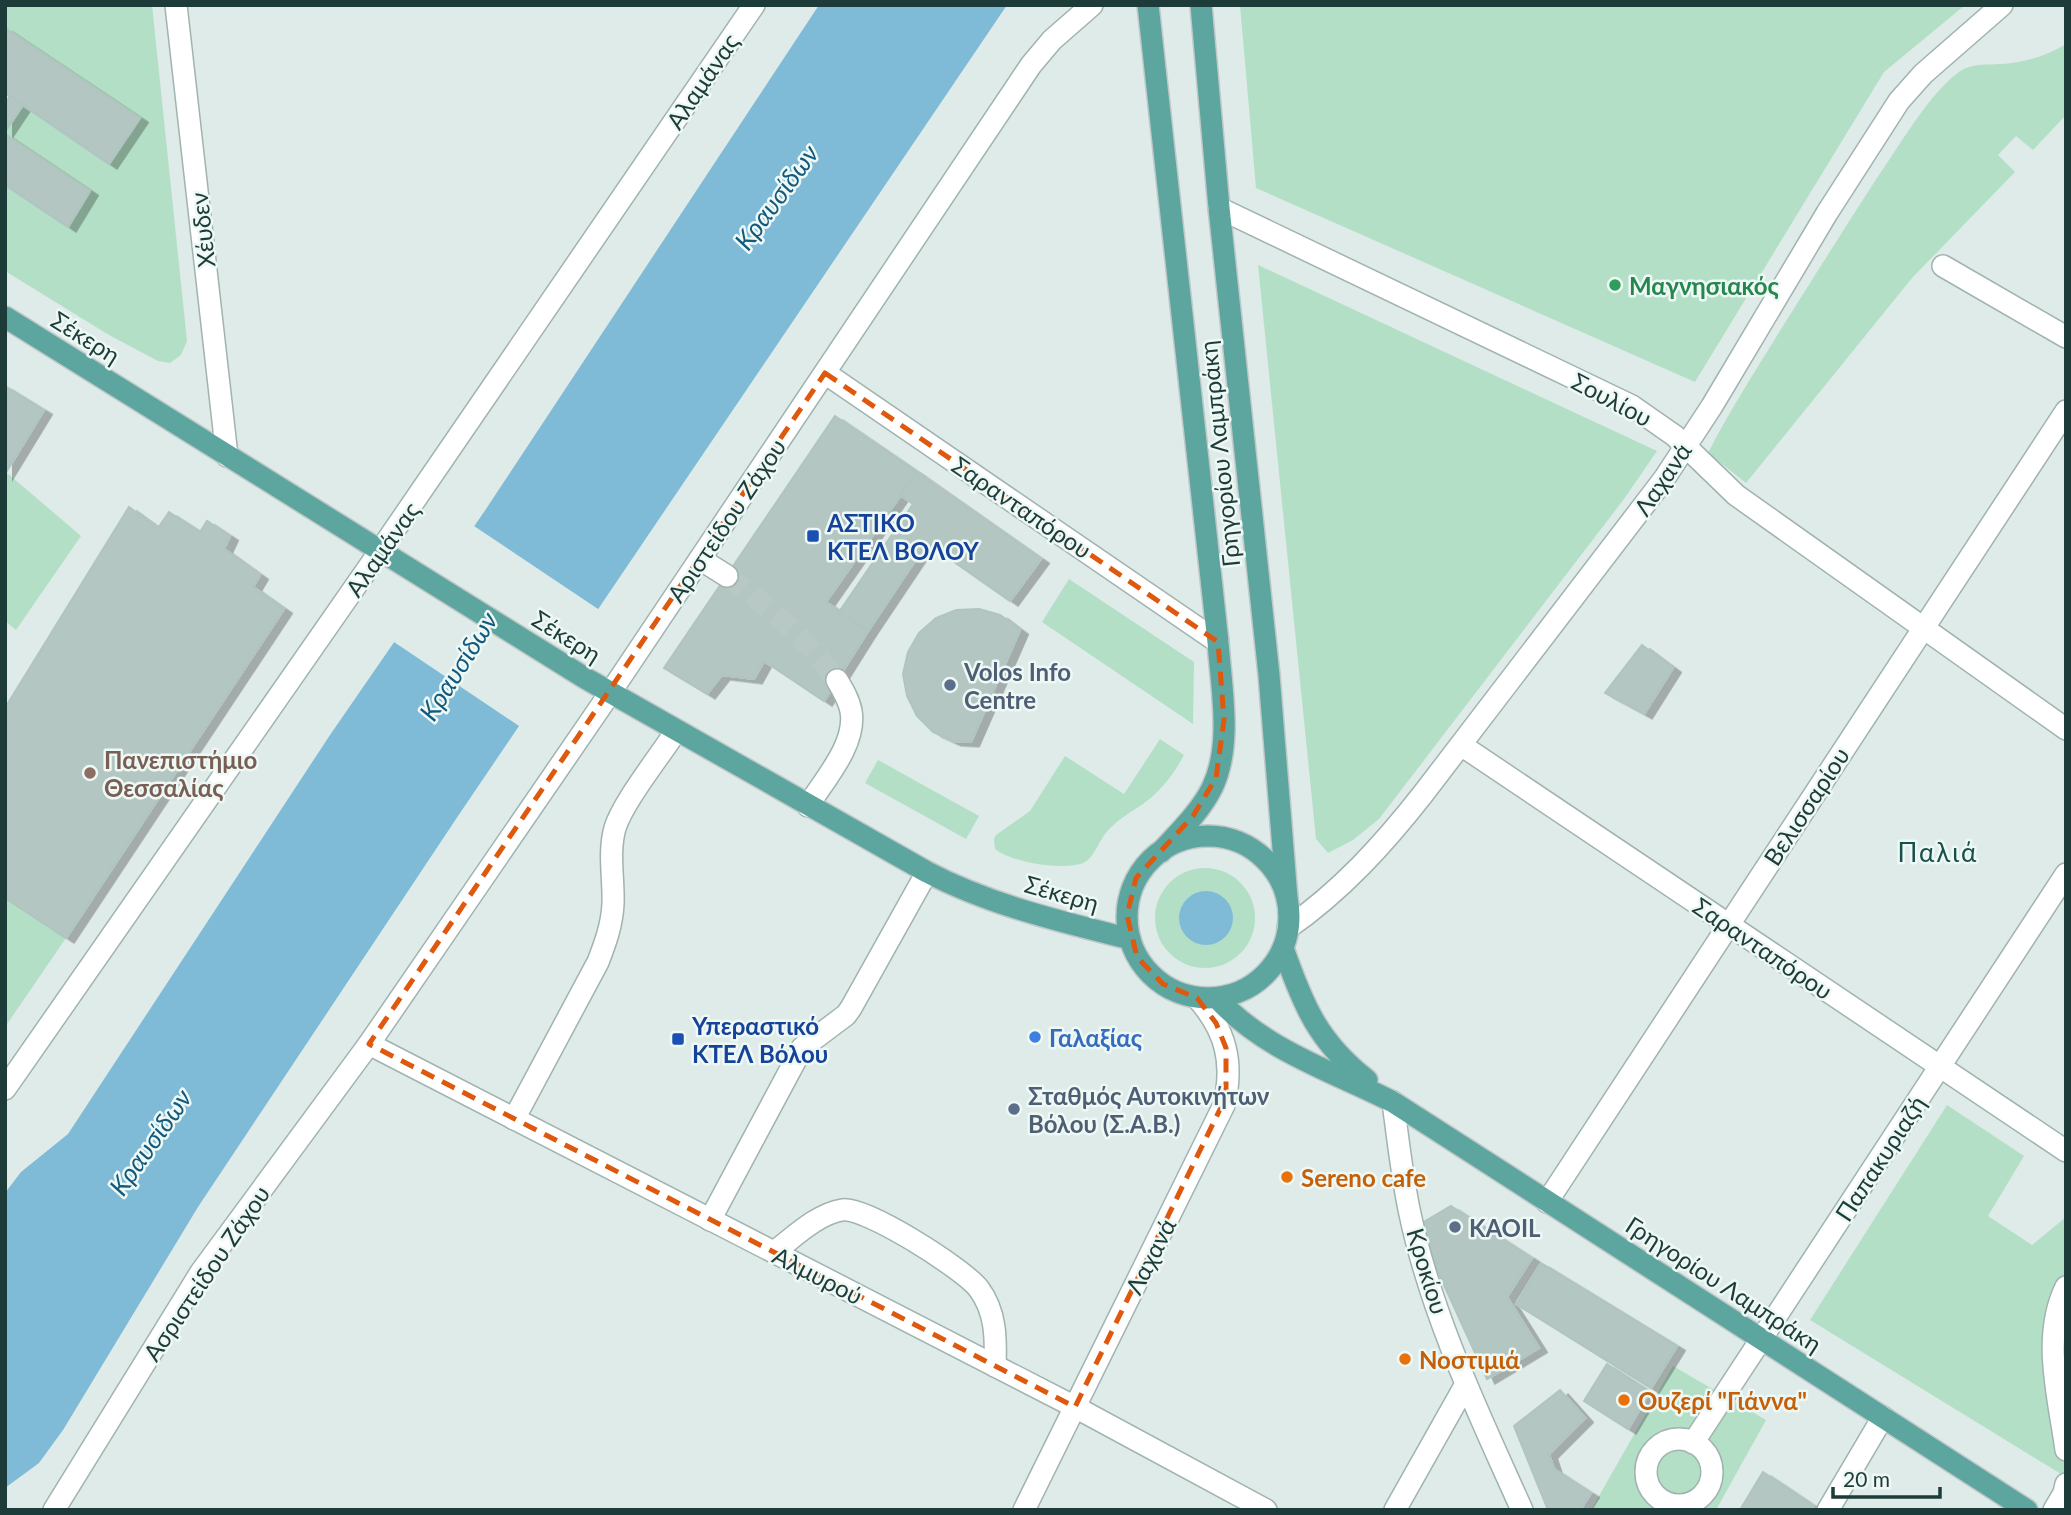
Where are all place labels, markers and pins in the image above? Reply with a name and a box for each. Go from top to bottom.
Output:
place label: Μαγνησιακός [1629,271,1780,300]
marker: Μαγνησιακός [1607,277,1623,293]
place label: ΑΣΤΙΚΟ ΚΤΕΛ ΒΟΛΟΥ [826,508,979,565]
marker: ΑΣΤΙΚΟ ΚΤΕΛ ΒΟΛΟΥ [805,528,821,544]
place label: Volos Info Centre [963,657,1071,714]
marker: Volos Info Centre [942,677,958,693]
place label: Πανεπιστήμιο Θεσσαλίας [104,745,257,802]
marker: Πανεπιστήμιο Θεσσαλίας [82,765,98,781]
place label: Υπεραστικό ΚΤΕΛ Βόλου [691,1011,828,1068]
place label: Γαλαξίας [1049,1023,1143,1052]
marker: Γαλαξίας [1027,1029,1043,1045]
marker: Υπεραστικό ΚΤΕΛ Βόλου [670,1031,686,1047]
place label: Σταθμός Αυτοκινήτων Βόλου (Σ.Α.Β.) [1028,1081,1270,1138]
marker: Σταθμός Αυτοκινήτων Βόλου (Σ.Α.Β.) [1006,1101,1022,1117]
place label: Sereno cafe [1301,1163,1426,1192]
marker: Sereno cafe [1279,1169,1295,1185]
place label: KAOIL [1469,1213,1541,1242]
marker: KAOIL [1447,1219,1463,1235]
place label: Νοστιμιά [1419,1345,1520,1374]
marker: Νοστιμιά [1397,1351,1413,1367]
place label: Ουζερί "Γιάννα" [1638,1386,1807,1415]
marker: Ουζερί "Γιάννα" [1616,1392,1632,1408]

